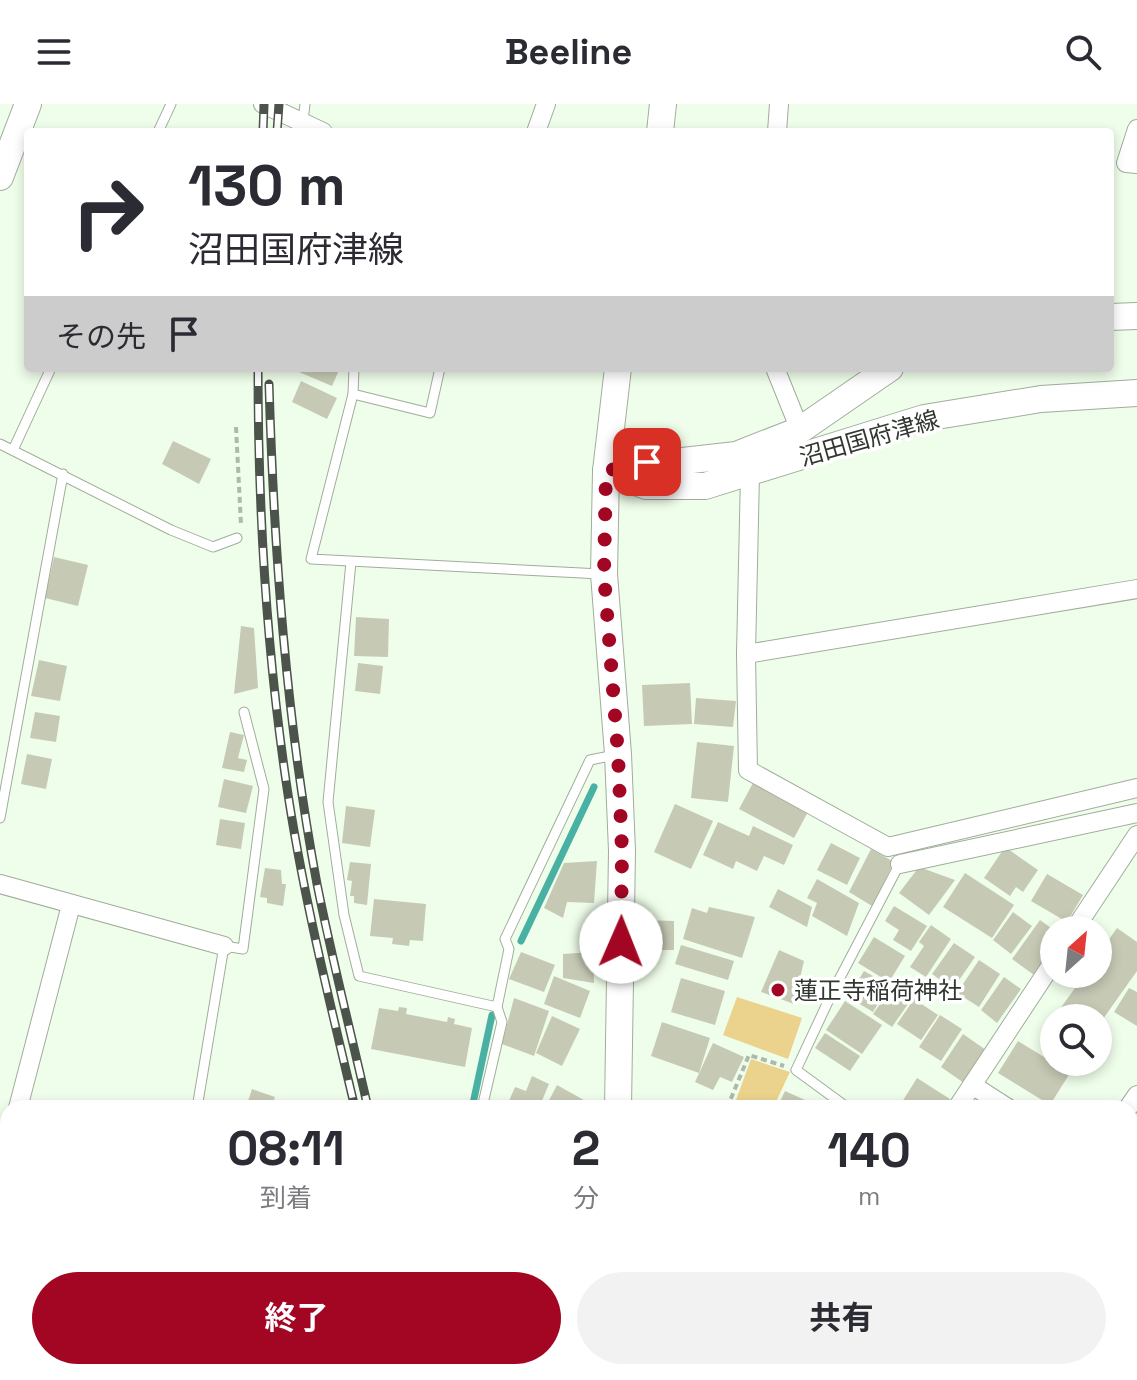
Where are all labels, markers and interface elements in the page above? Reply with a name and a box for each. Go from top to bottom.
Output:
text: Beeline [505,29,632,75]
icon: menu [32,30,76,74]
icon: search [1061,30,1105,74]
text: 130 m [188,150,346,221]
icon: right [56,160,160,264]
text: 沼田国府津線 [188,227,404,273]
icon: arrive [162,312,206,356]
text: その先 [56,317,146,356]
street label: 沼田国府津線 [796,403,942,473]
pin [613,428,681,496]
icon: arrive [625,440,669,484]
position arrow [579,900,663,984]
north arrow [1040,916,1112,988]
map controls [1040,916,1112,1076]
place label: 蓮正寺稲荷神社 [794,975,962,1006]
marker: 蓮正寺稲荷神社 [769,981,787,999]
button: search [1040,1004,1112,1076]
text: 08:11 [227,1118,345,1179]
text: 2 [572,1118,600,1179]
text: 140 [828,1120,911,1181]
text: m [858,1179,880,1213]
text: 到着 [260,1181,312,1215]
text: 分 [573,1181,599,1215]
button: 終了 [32,1272,561,1364]
button: 共有 [577,1272,1106,1364]

